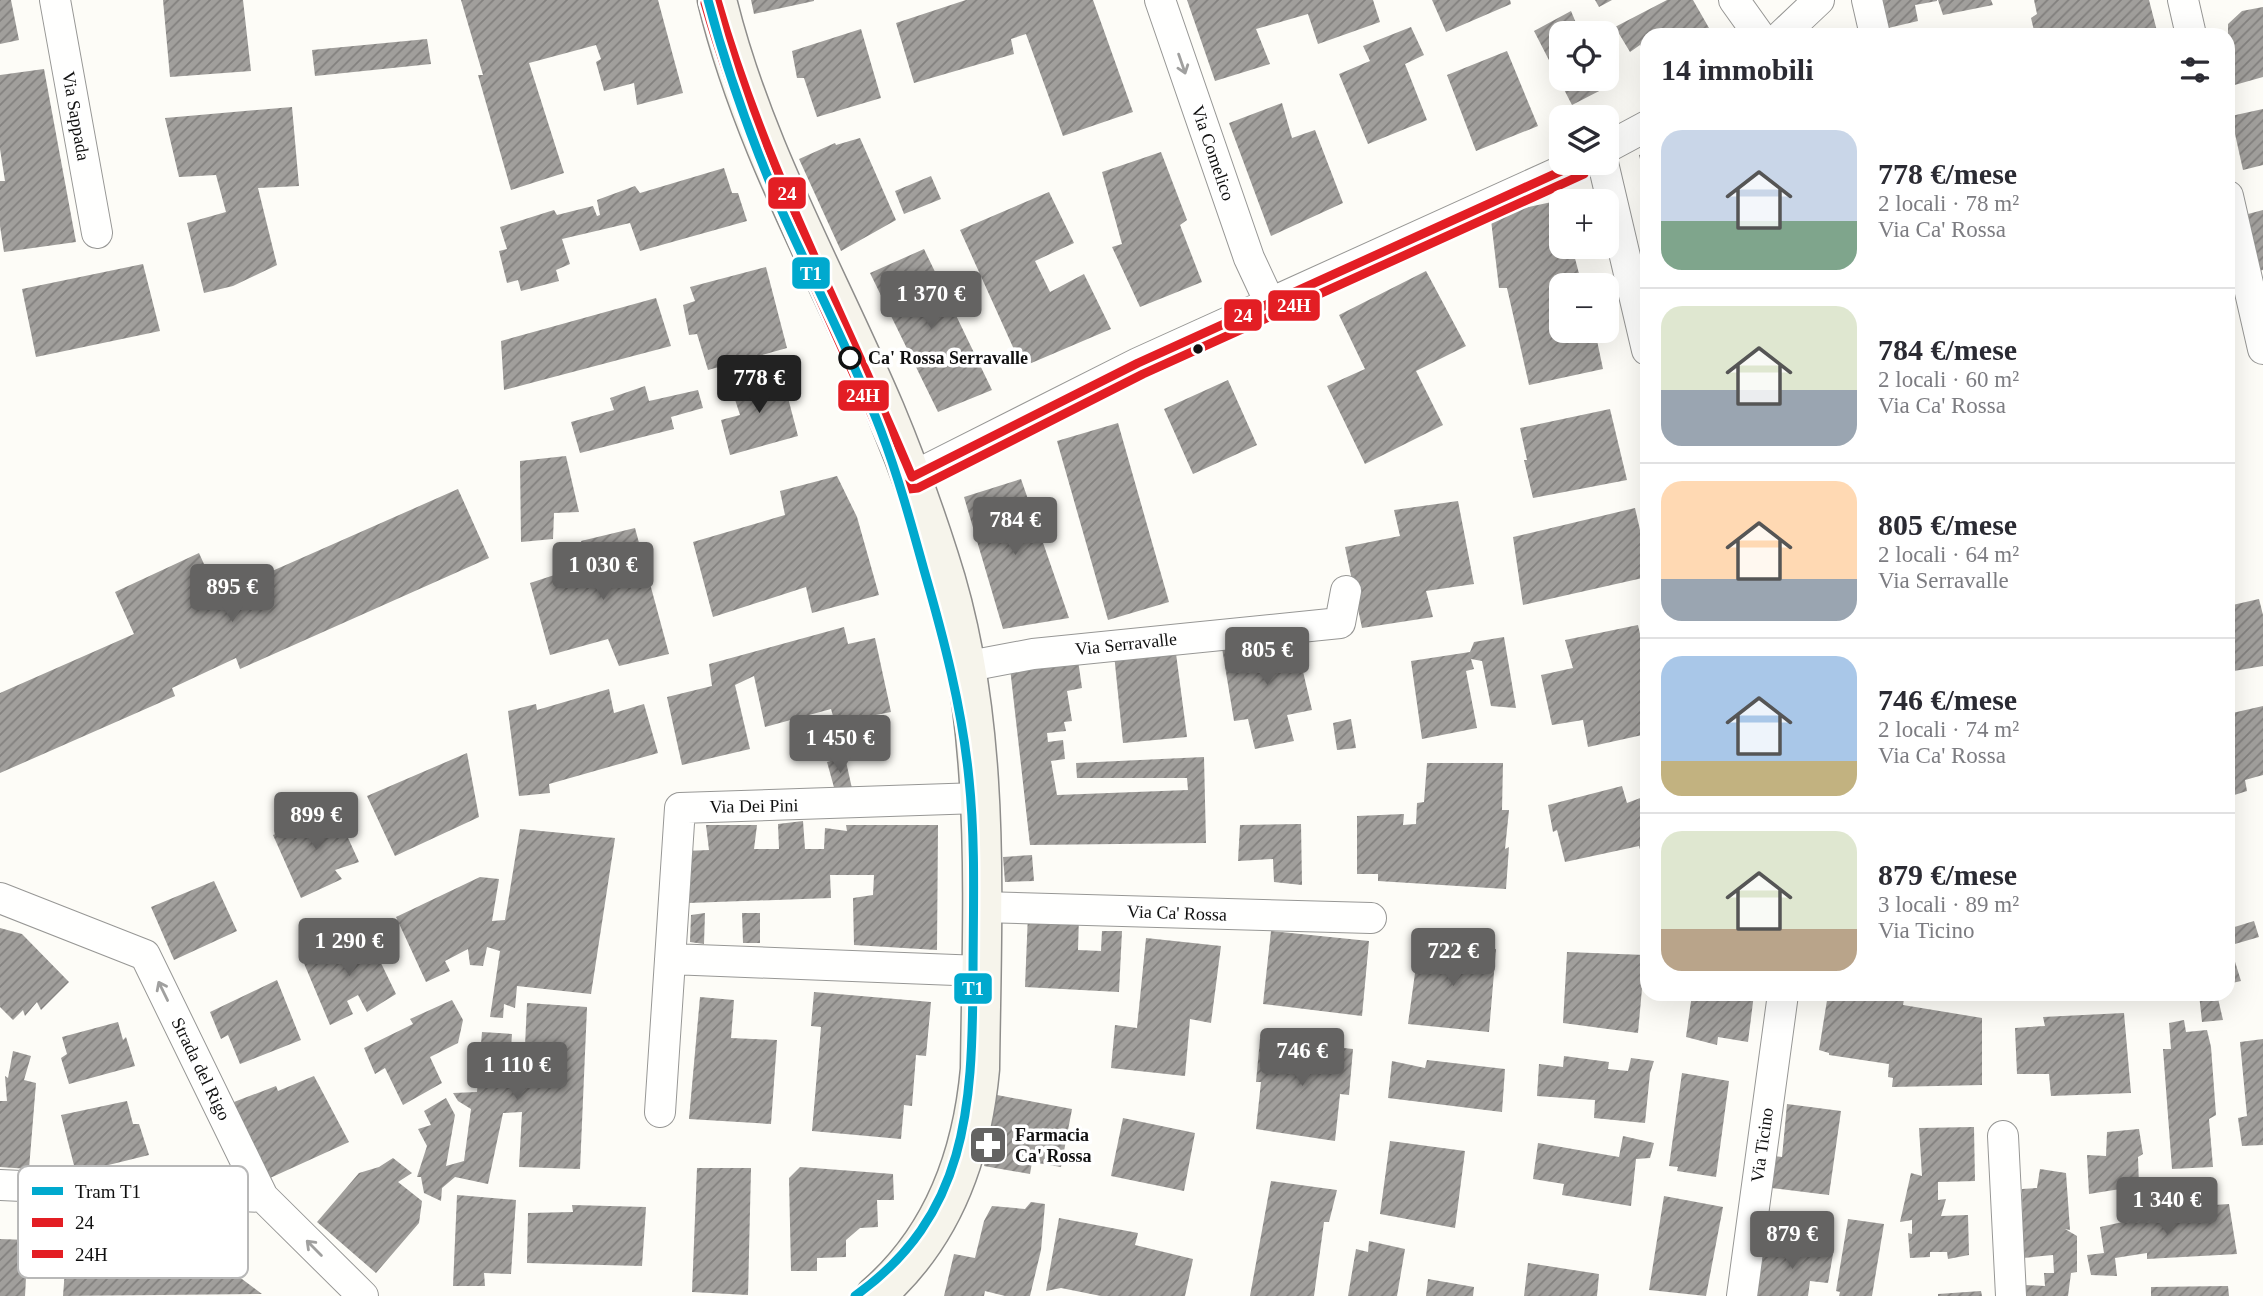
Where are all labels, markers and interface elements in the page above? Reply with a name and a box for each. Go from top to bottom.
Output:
map controls [1549,21,1619,343]
button: locate [1549,21,1619,91]
icon: filters [2176,51,2214,89]
one-way arrow [1177,53,1189,75]
text: 14 immobili [1661,53,1814,86]
street label: Via Sappada [58,70,94,162]
street label: Via Comelico [1187,103,1239,203]
button: layers [1549,105,1619,175]
text: 778 €/mese [1878,157,2017,190]
icon: home [1717,158,1801,242]
line badge: 24 [767,176,807,210]
text: 24 [778,183,797,204]
button: + [1549,189,1619,259]
text: 2 locali · 78 m² [1878,191,2019,216]
text: Via Ca' Rossa [1878,217,2006,242]
line badge: T1 [791,256,831,290]
text: T1 [800,263,822,284]
pin: 1 370 € [866,272,996,331]
button: − [1549,273,1619,343]
text: 1 370 € [897,281,966,306]
line badge: 24H [1267,289,1321,322]
text: 24H [1277,295,1311,316]
line badge: 24 [1223,298,1263,332]
text: 24 [1234,305,1253,326]
text: 784 €/mese [1878,333,2017,366]
icon: home [1717,334,1801,418]
unlabelled marker [1191,342,1205,356]
marker: Ca' Rossa Serravalle [839,347,861,369]
place label: Ca' Rossa Serravalle [868,348,1028,368]
pin: 778 € [710,356,808,415]
text: 778 € [733,365,785,390]
text: 2 locali · 60 m² [1878,367,2019,392]
line badge: 24H [837,379,890,412]
text: 24H [846,385,880,406]
text: Via Ca' Rossa [1878,393,2006,418]
pin: 784 € [966,498,1064,557]
text: 784 € [989,507,1041,532]
text: 805 €/mese [1878,508,2017,541]
icon: home [1717,509,1801,593]
pin: 1 030 € [538,542,668,602]
text: 2 locali · 64 m² [1878,542,2019,567]
text: 1 030 € [569,552,638,577]
pin: 895 € [183,564,281,624]
text: Via Serravalle [1878,568,2009,593]
text: 895 € [206,574,258,599]
pin: 805 € [1218,628,1316,687]
street label: Via Serravalle [1074,629,1178,659]
text: 805 € [1241,637,1293,662]
text: 746 €/mese [1878,683,2017,716]
icon: home [1717,684,1801,768]
pin: 1 450 € [775,716,905,775]
text: 2 locali · 74 m² [1878,717,2019,742]
text: 1 450 € [806,725,875,750]
text: Via Ca' Rossa [1878,743,2006,768]
pin: 899 € [267,792,365,852]
street label: Via Dei Pini [709,795,799,817]
text: 899 € [290,802,342,827]
text: 879 €/mese [1878,858,2017,891]
icon: home [1717,859,1801,943]
text: 3 locali · 89 m² [1878,892,2019,917]
street label: Via Ca' Rossa [1127,901,1227,925]
pin: 1 290 € [284,918,414,978]
text: Via Ticino [1878,918,1974,943]
text: 1 290 € [315,928,384,953]
pin: 722 € [1404,928,1502,988]
text: 722 € [1427,938,1479,963]
line badge: T1 [953,972,993,1005]
text: T1 [962,978,984,999]
one-way arrow [155,981,169,1002]
street label: Strada del Rigo [167,1014,235,1124]
pin: 746 € [1253,1028,1351,1088]
text: 746 € [1276,1038,1328,1063]
pin: 1 110 € [452,1042,582,1102]
text: 1 110 € [483,1052,551,1077]
street label: Via Ticino [1747,1106,1777,1184]
pharmacy icon: Farmacia Ca' Rossa [967,1124,1009,1166]
place label: Farmacia Ca' Rossa [1015,1125,1092,1166]
legend [18,1166,248,1278]
pin: 1 340 € [2102,1178,2232,1237]
text: Tram T1 [75,1181,141,1202]
text: 1 340 € [2133,1187,2202,1212]
text: 24 [75,1212,95,1233]
pin: 879 € [1743,1212,1841,1271]
text: 879 € [1766,1221,1818,1246]
one-way arrow [306,1240,323,1257]
text: 24H [75,1244,108,1265]

